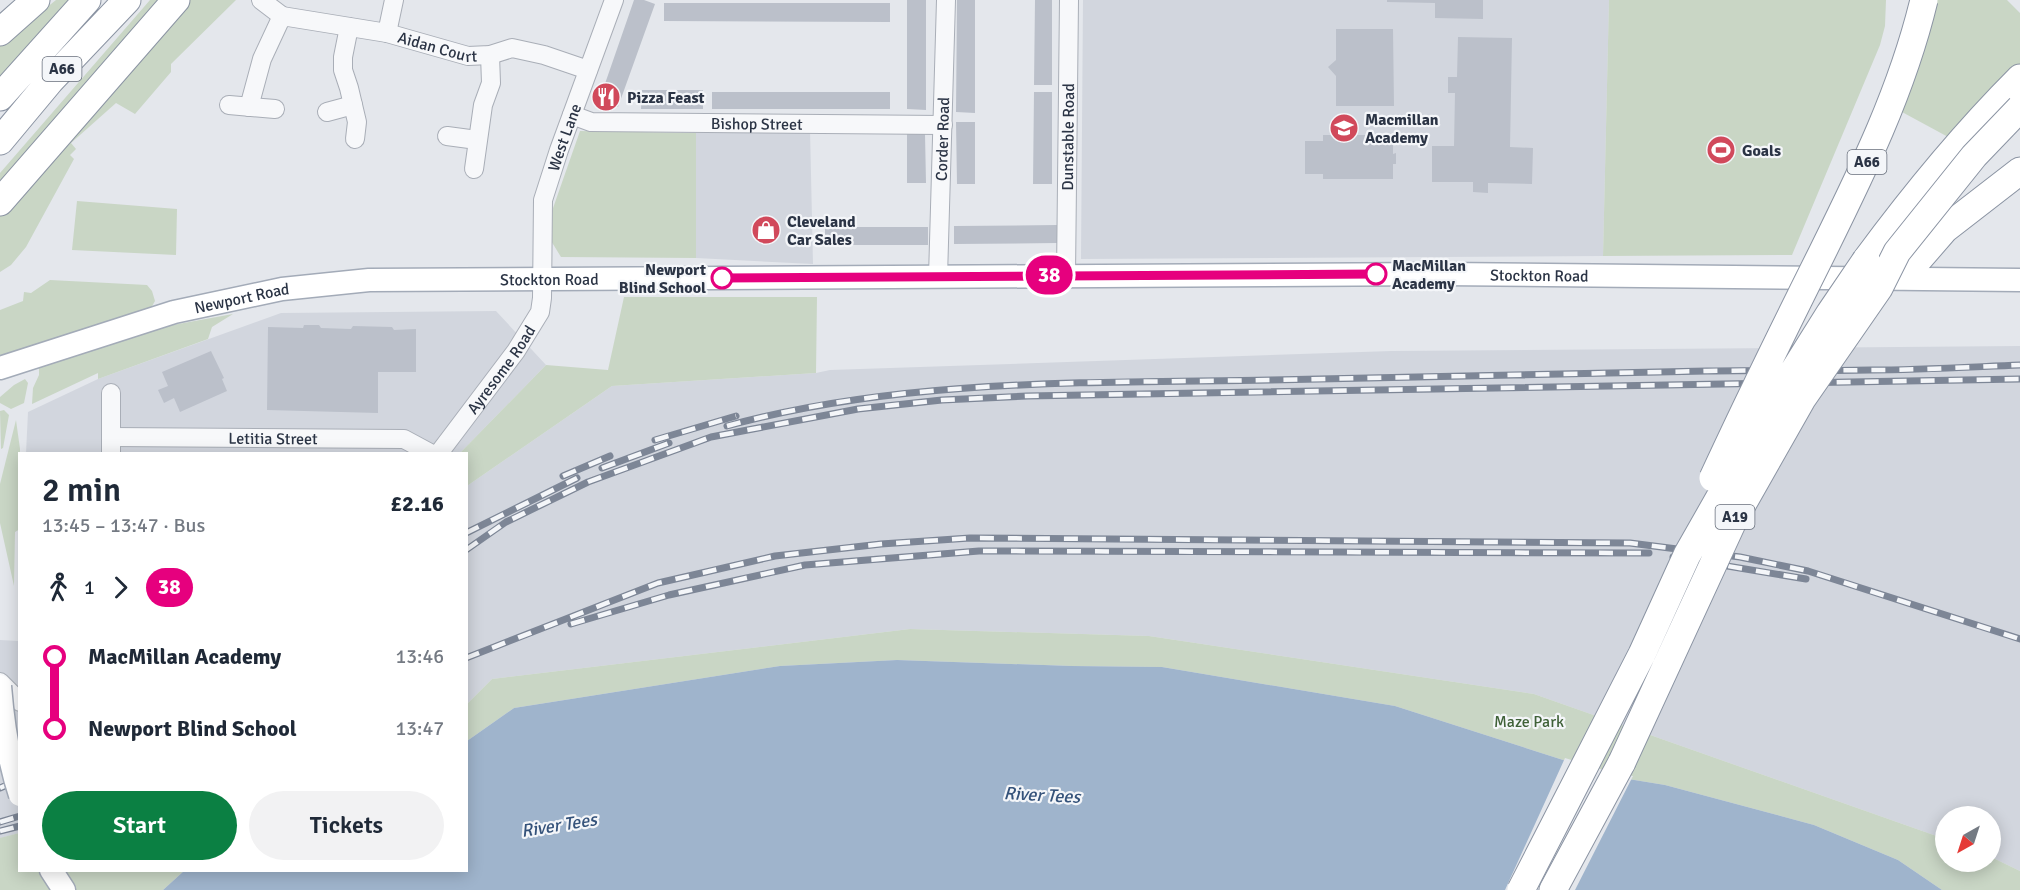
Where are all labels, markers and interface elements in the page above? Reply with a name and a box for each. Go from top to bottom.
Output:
street label: Aidan Court [395,28,478,67]
road number: A66 [42,57,82,81]
restaurant icon: Pizza Feast [590,81,622,113]
street label: Dunstable Road [1058,83,1079,191]
place label: Pizza Feast [627,88,705,108]
street label: Corder Road [932,97,954,181]
street label: West Lane [544,101,586,174]
place label: Macmillan Academy [1365,110,1439,148]
school or university icon: Macmillan Academy [1328,112,1360,144]
street label: Bishop Street [711,114,803,135]
sports icon: Goals [1705,134,1737,166]
place label: Goals [1742,141,1781,161]
road number: A66 [1848,150,1886,174]
place label: Cleveland Car Sales [787,212,856,250]
shop icon: Cleveland Car Sales [750,214,782,246]
line badge: 38 [1022,256,1076,294]
place label: MacMillan Academy [1392,256,1466,294]
place label: Newport Blind School [619,260,706,298]
text: 38 [1038,262,1060,288]
marker: MacMillan Academy [1365,263,1387,285]
street label: Stockton Road [1490,265,1589,287]
marker: Newport Blind School [711,267,733,289]
street label: Stockton Road [500,270,599,290]
street label: Newport Road [193,279,290,318]
street label: Ayresome Road [463,322,540,418]
street label: Letitia Street [228,429,318,449]
text: 2 min [42,470,121,511]
text: £2.16 [390,490,444,517]
road number: A19 [1716,505,1754,529]
text: 13:45 – 13:47 · Bus [42,513,205,538]
icon: walk [42,571,75,604]
icon: forward [104,571,137,604]
text: 38 [158,574,181,600]
text: 1 [84,575,95,600]
text: MacMillan Academy [88,643,281,670]
text: 13:46 [395,644,444,669]
park label: Maze Park [1494,712,1564,732]
text: Newport Blind School [88,715,297,742]
text: 13:47 [395,716,444,741]
water label: River Tees [1003,782,1083,808]
button: Start [42,791,237,860]
button: Tickets [249,791,444,860]
north arrow [1935,806,2001,872]
map controls [1935,806,2001,872]
water label: River Tees [520,808,600,842]

